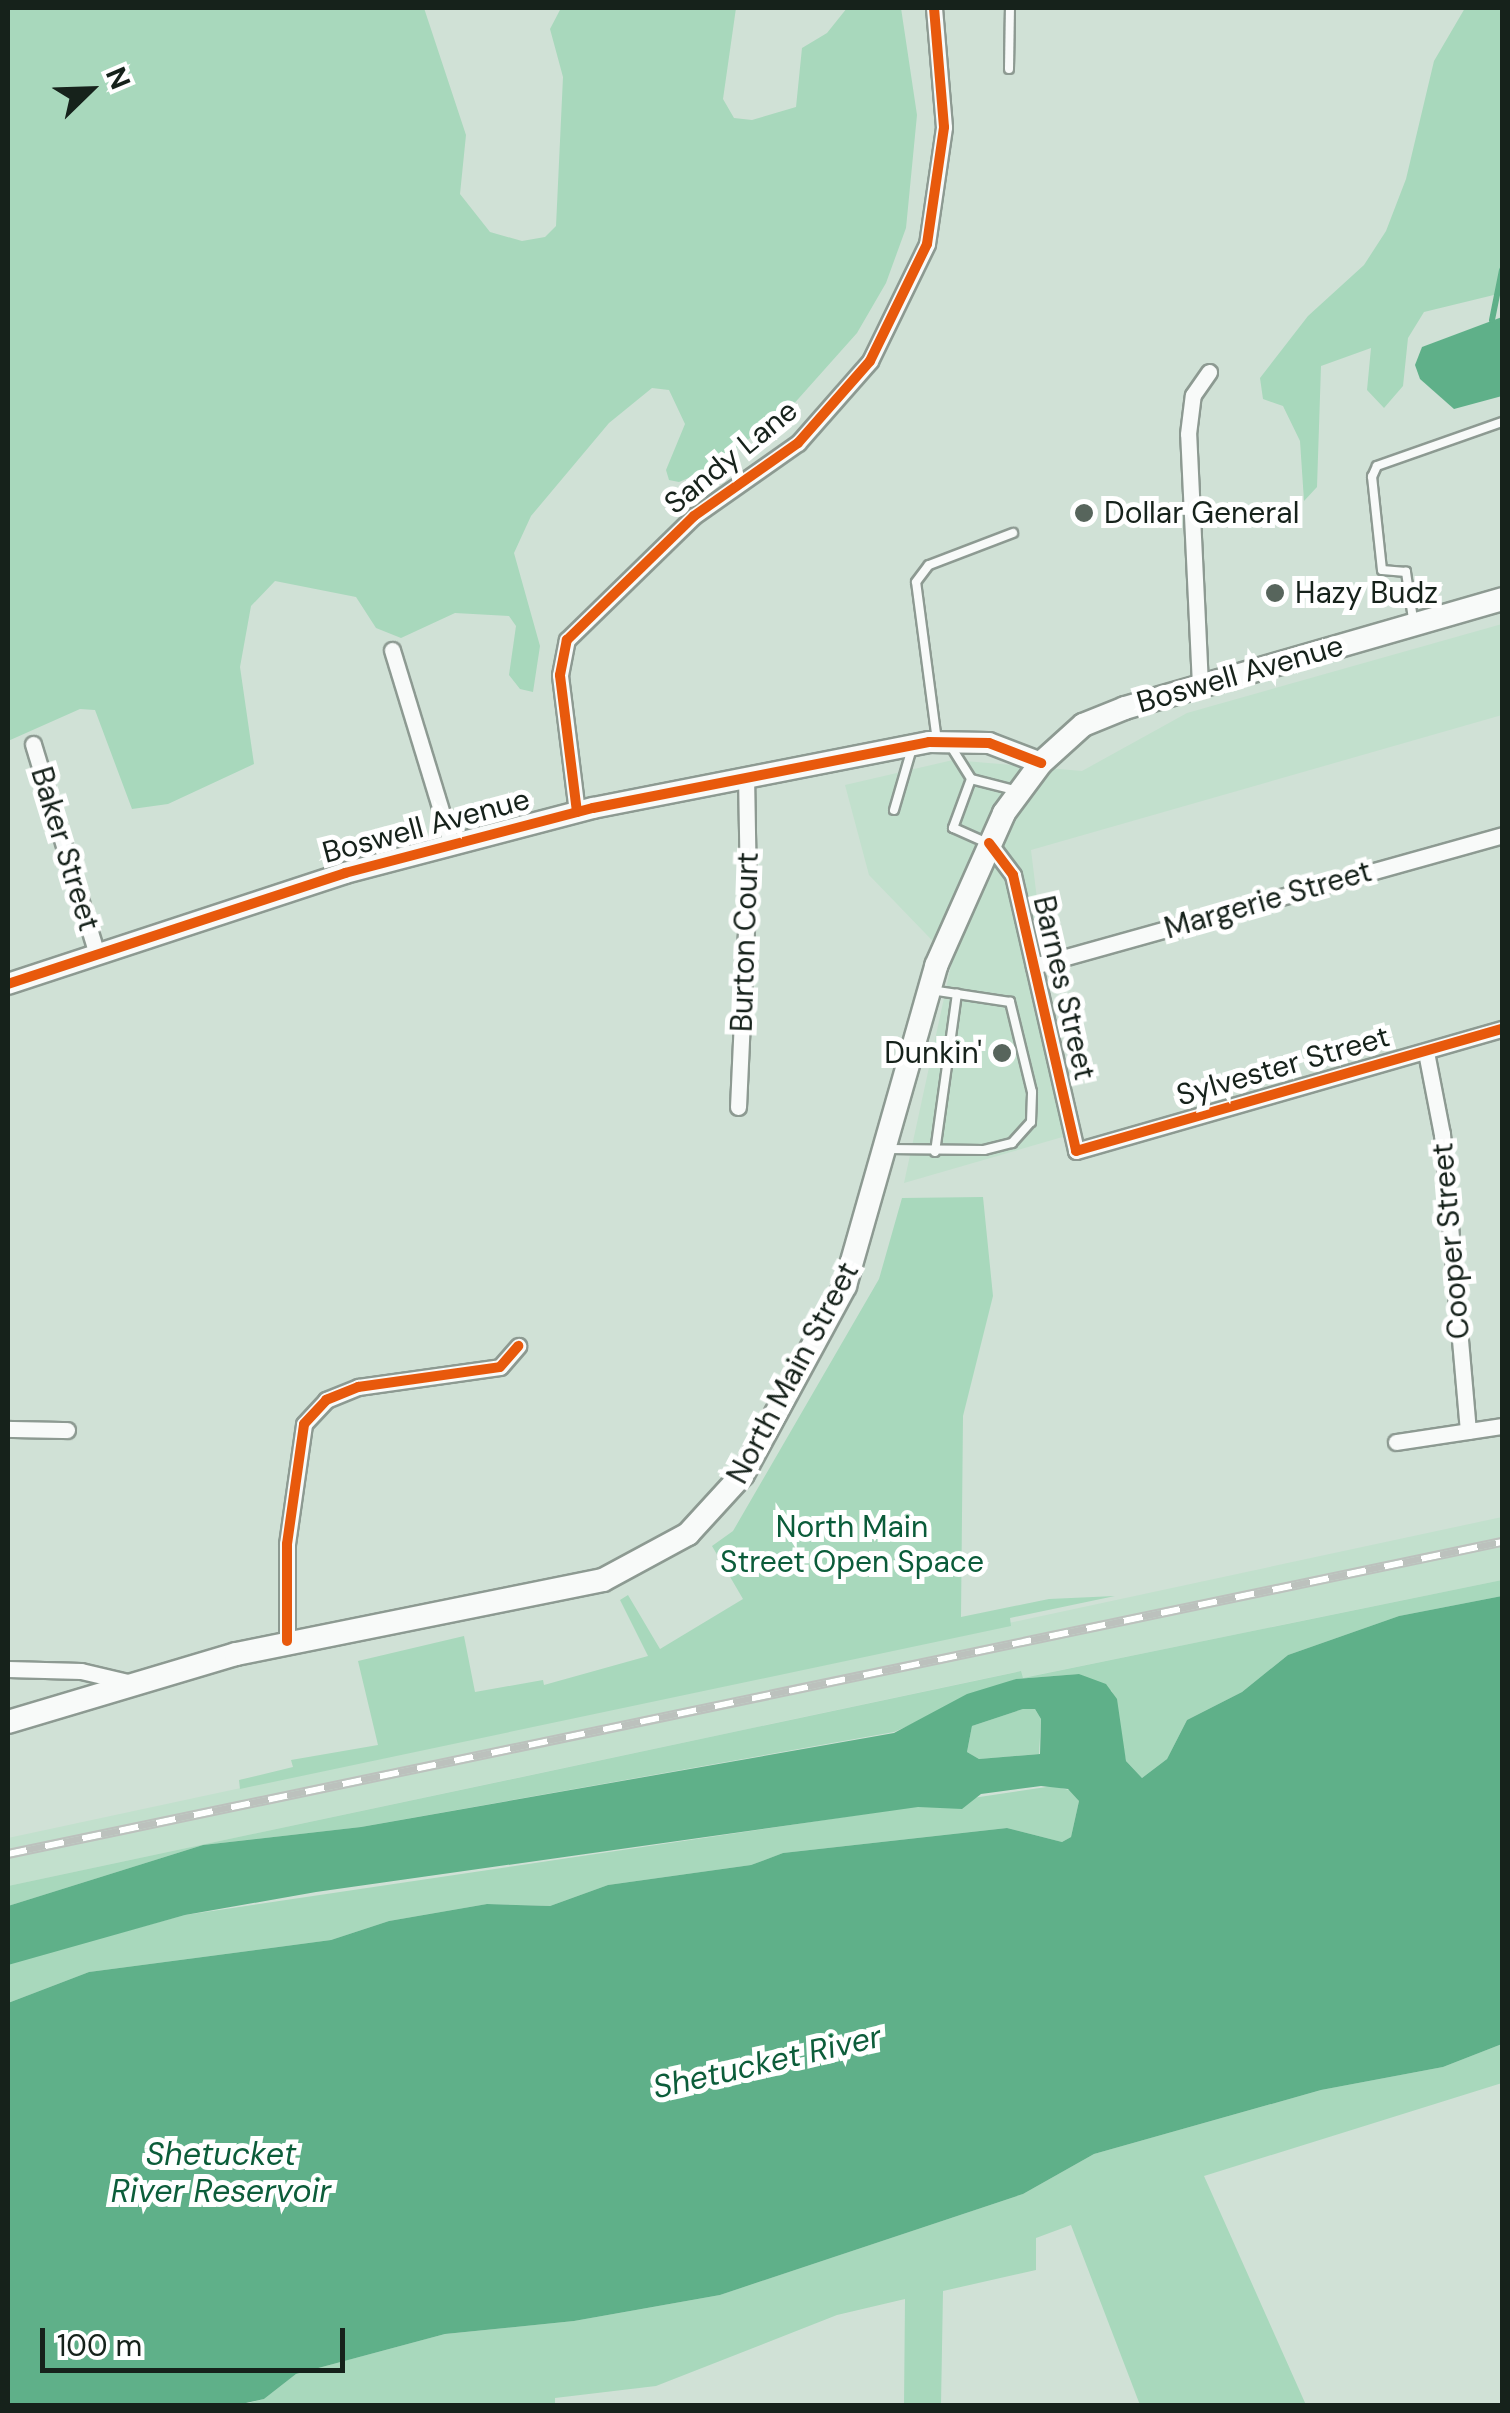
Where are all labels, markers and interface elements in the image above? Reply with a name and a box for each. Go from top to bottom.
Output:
north arrow [40,40,140,140]
text: N [97,61,139,95]
street label: Sandy Lane [657,392,805,522]
place label: Dollar General [1104,495,1299,531]
marker: Dollar General [1073,502,1095,524]
place label: Hazy Budz [1295,575,1438,611]
marker: Hazy Budz [1264,582,1286,604]
street label: Boswell Avenue [1133,627,1347,721]
street label: Baker Street [23,763,107,935]
street label: Boswell Avenue [318,781,534,871]
street label: Burton Court [724,851,766,1033]
street label: Margerie Street [1160,853,1376,947]
street label: Barnes Street [1025,892,1103,1084]
street label: Sylvester Street [1172,1018,1394,1114]
place label: Dunkin' [884,1035,982,1071]
marker: Dunkin' [991,1042,1013,1064]
street label: Cooper Street [1424,1141,1478,1341]
street label: North Main Street [719,1256,867,1490]
park label: North Main Street Open Space [720,1509,984,1580]
water label: Shetucket River [649,2017,885,2107]
water label: Shetucket River Reservoir [111,2136,331,2211]
scale bar [45,2308,350,2370]
text: 100 m [57,2326,142,2365]

